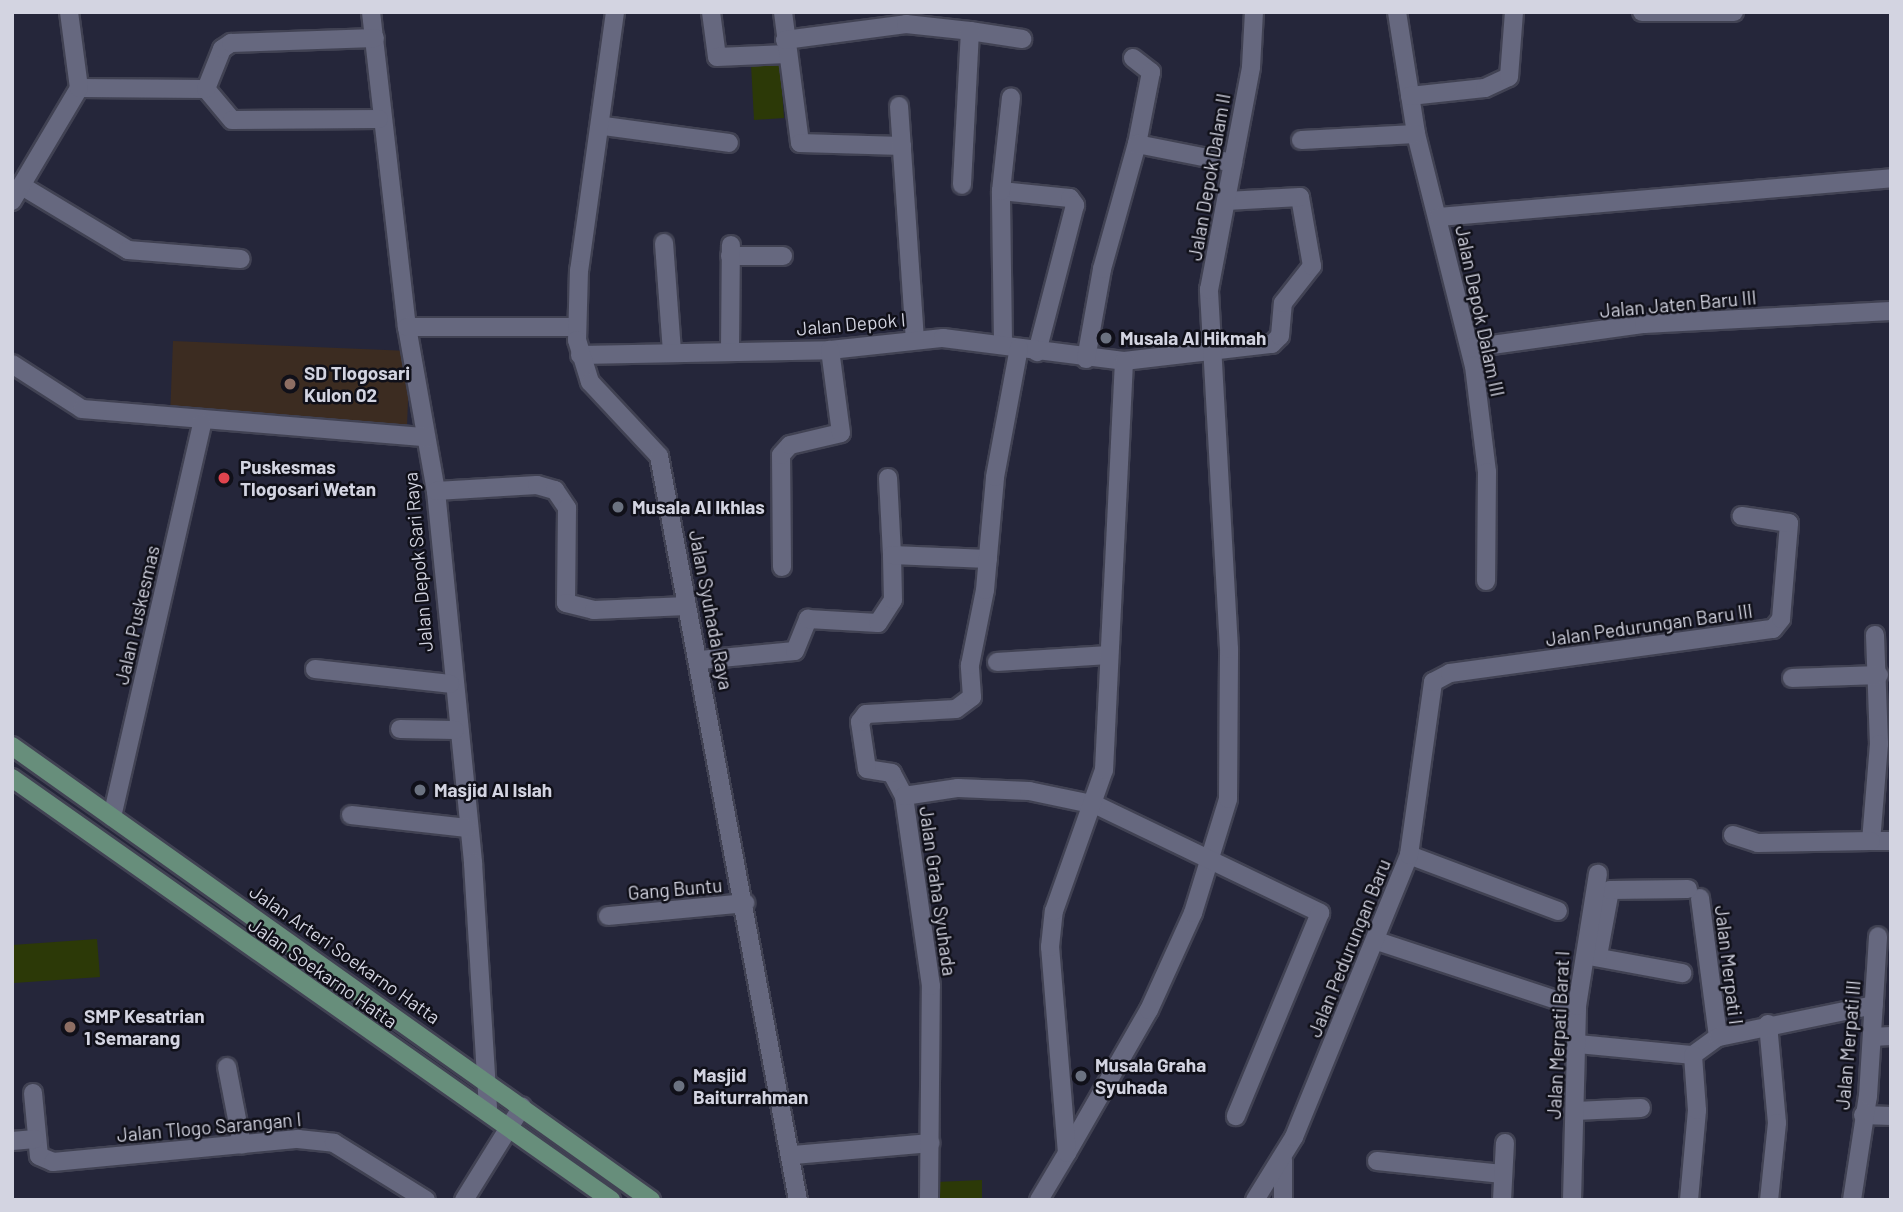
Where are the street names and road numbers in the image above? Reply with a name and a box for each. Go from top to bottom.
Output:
street label: Jalan Depok Dalam II [1183,92,1235,262]
street label: Jalan Depok Dalam III [1451,223,1509,399]
street label: Jalan Jaten Baru III [1599,286,1757,322]
street label: Jalan Depok I [795,308,907,340]
street label: Jalan Depok Sari Raya [399,471,437,653]
street label: Jalan Syuhada Raya [684,528,738,692]
street label: Jalan Puskesmas [110,543,164,687]
street label: Jalan Pedurungan Baru III [1544,599,1754,651]
street label: Jalan Graha Syuhada [915,805,961,977]
street label: Jalan Pedurungan Baru [1303,856,1395,1040]
street label: Gang Buntu [627,874,723,904]
street label: Jalan Arteri Soekarno Hatta [245,879,445,1029]
street label: Jalan Merpati I [1710,904,1748,1026]
street label: Jalan Soekarno Hatta [244,913,402,1033]
street label: Jalan Merpati Barat I [1542,950,1574,1120]
street label: Jalan Merpati III [1831,979,1865,1111]
street label: Jalan Tlogo Sarangan I [116,1108,302,1146]

